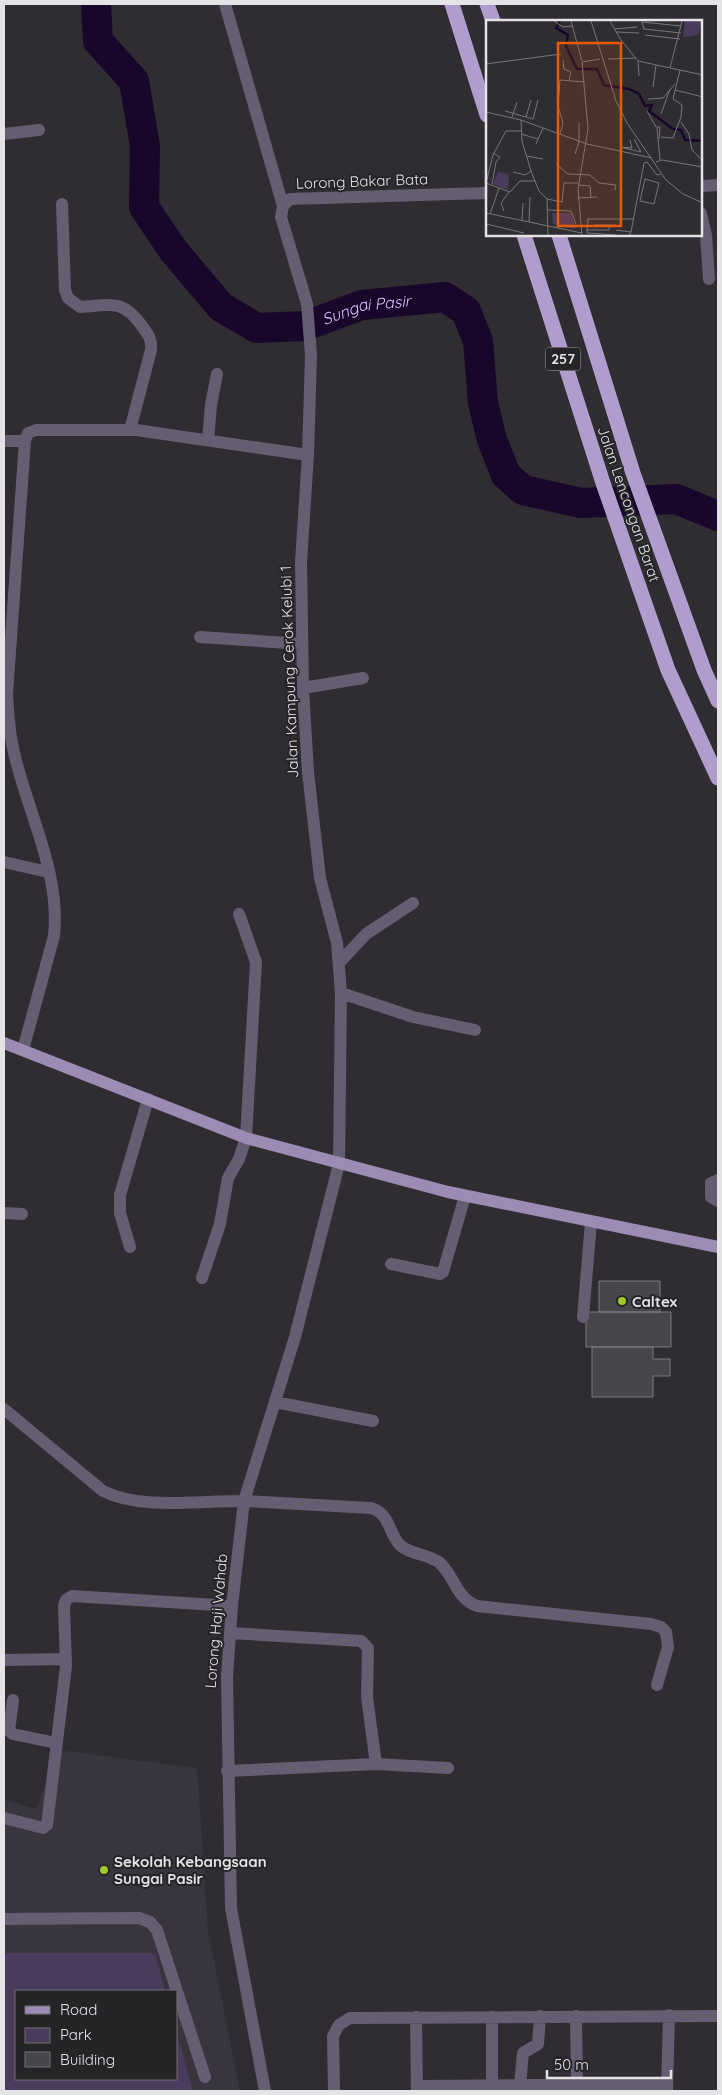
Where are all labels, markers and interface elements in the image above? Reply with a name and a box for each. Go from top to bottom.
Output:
inset map [486,20,702,236]
street label: Lorong Bakar Bata [295,169,429,193]
water label: Sungai Pasir [319,290,413,329]
road number: 257 [546,348,580,370]
street label: Jalan Lencongan Barat [593,424,665,584]
street label: Jalan Kampung Cerok Kelubi 1 [276,565,302,779]
place label: Caltex [632,1292,678,1311]
marker: Caltex [616,1295,628,1307]
street label: Lorong Haji Wahab [201,1553,231,1689]
place label: Sekolah Kebangsaan Sungai Pasir [114,1852,267,1888]
marker: Sekolah Kebangsaan Sungai Pasir [98,1864,110,1876]
legend [15,1990,178,2080]
text: Road [60,2000,97,2019]
text: Park [60,2025,92,2044]
scale bar [547,2048,671,2080]
text: Building [60,2050,115,2069]
text: 50 m [554,2055,589,2074]

